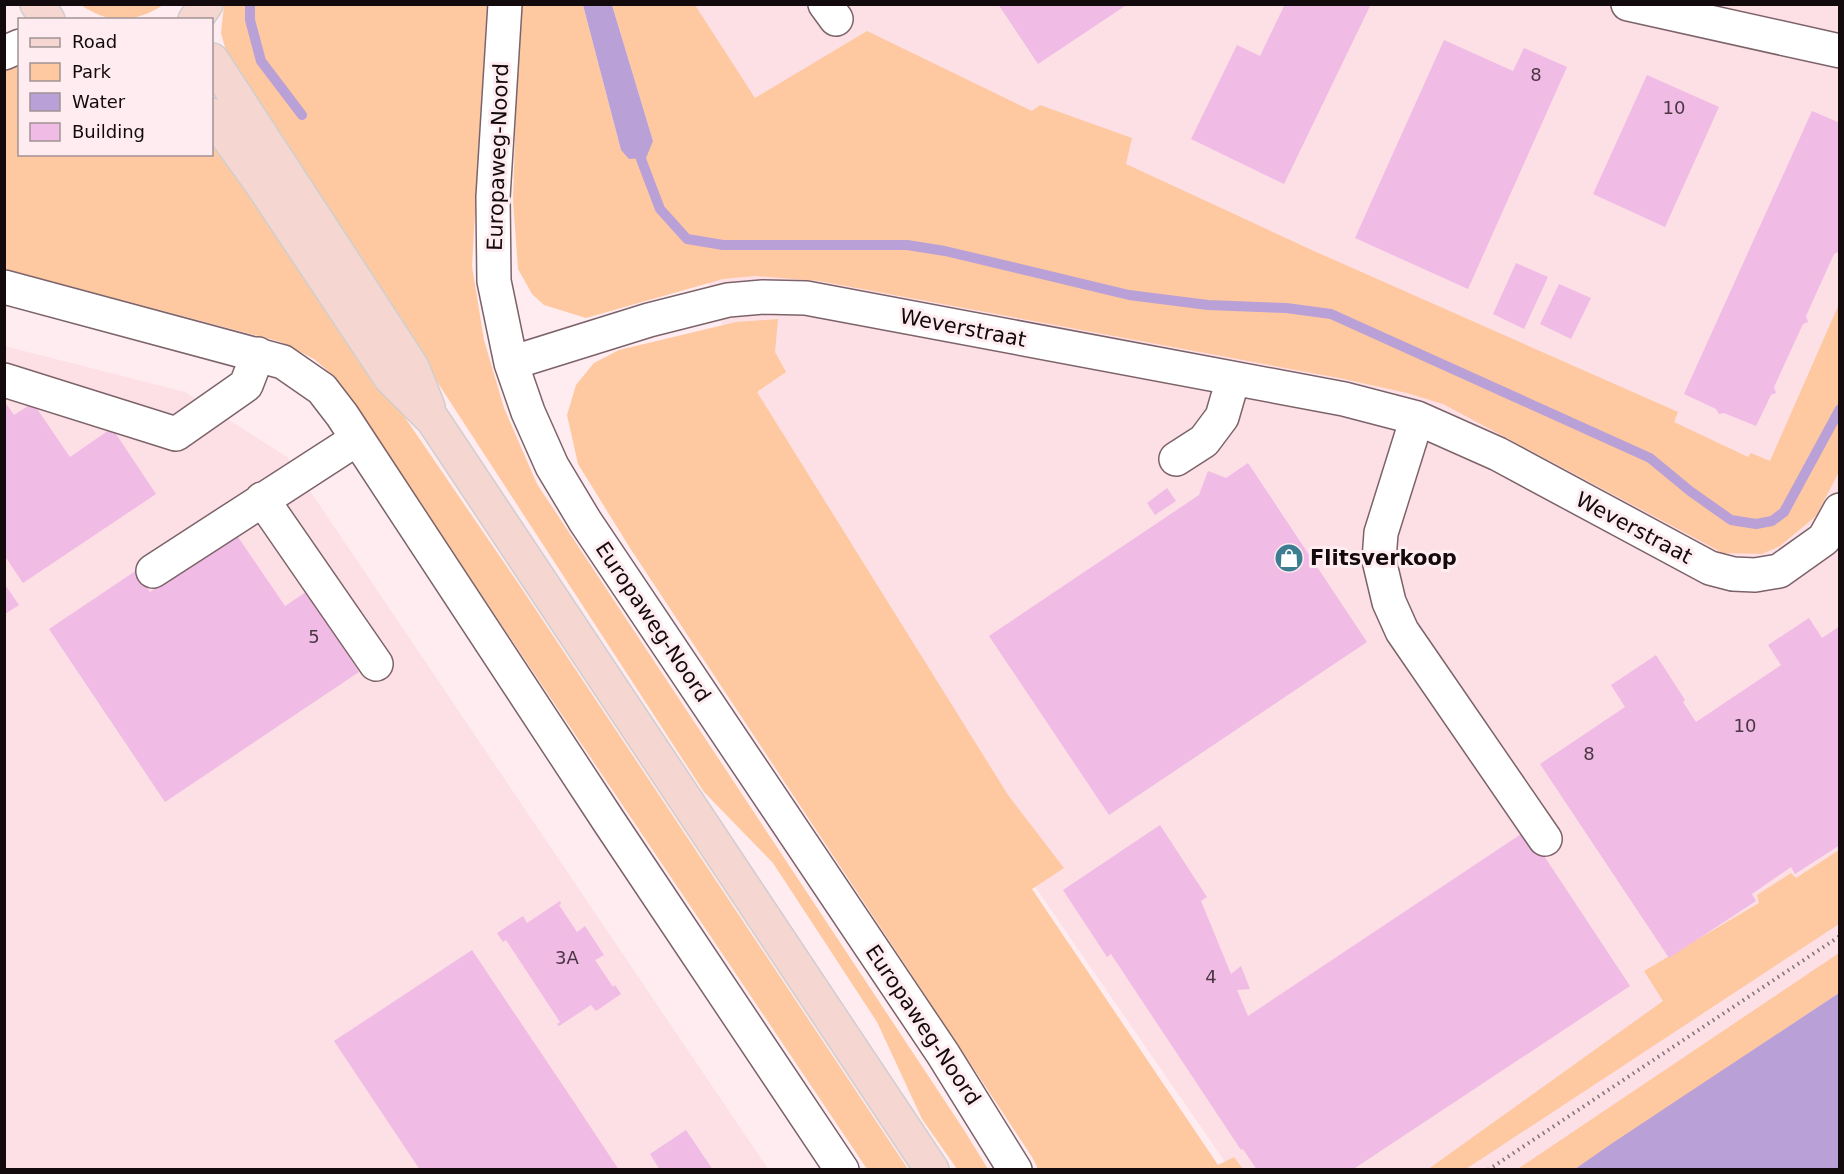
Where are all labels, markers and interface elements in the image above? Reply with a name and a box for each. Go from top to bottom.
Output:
legend [18,18,213,156]
text: Road [72,31,117,52]
text: Park [72,61,111,82]
street label: Europaweg-Noord [483,63,513,251]
house number: 8 [1530,64,1542,85]
text: Water [72,91,126,112]
house number: 10 [1663,97,1685,118]
text: Building [72,121,145,142]
street label: Weverstraat [898,304,1028,352]
street label: Weverstraat [1572,487,1696,569]
street label: Europaweg-Noord [591,537,715,707]
shop icon: Flitsverkoop [1273,542,1305,574]
place label: Flitsverkoop [1310,546,1457,570]
house number: 5 [308,626,320,647]
house number: 10 [1734,715,1756,736]
house number: 8 [1583,743,1595,764]
street label: Europaweg-Noord [861,940,985,1110]
house number: 3A [555,947,580,968]
house number: 4 [1205,966,1217,987]

